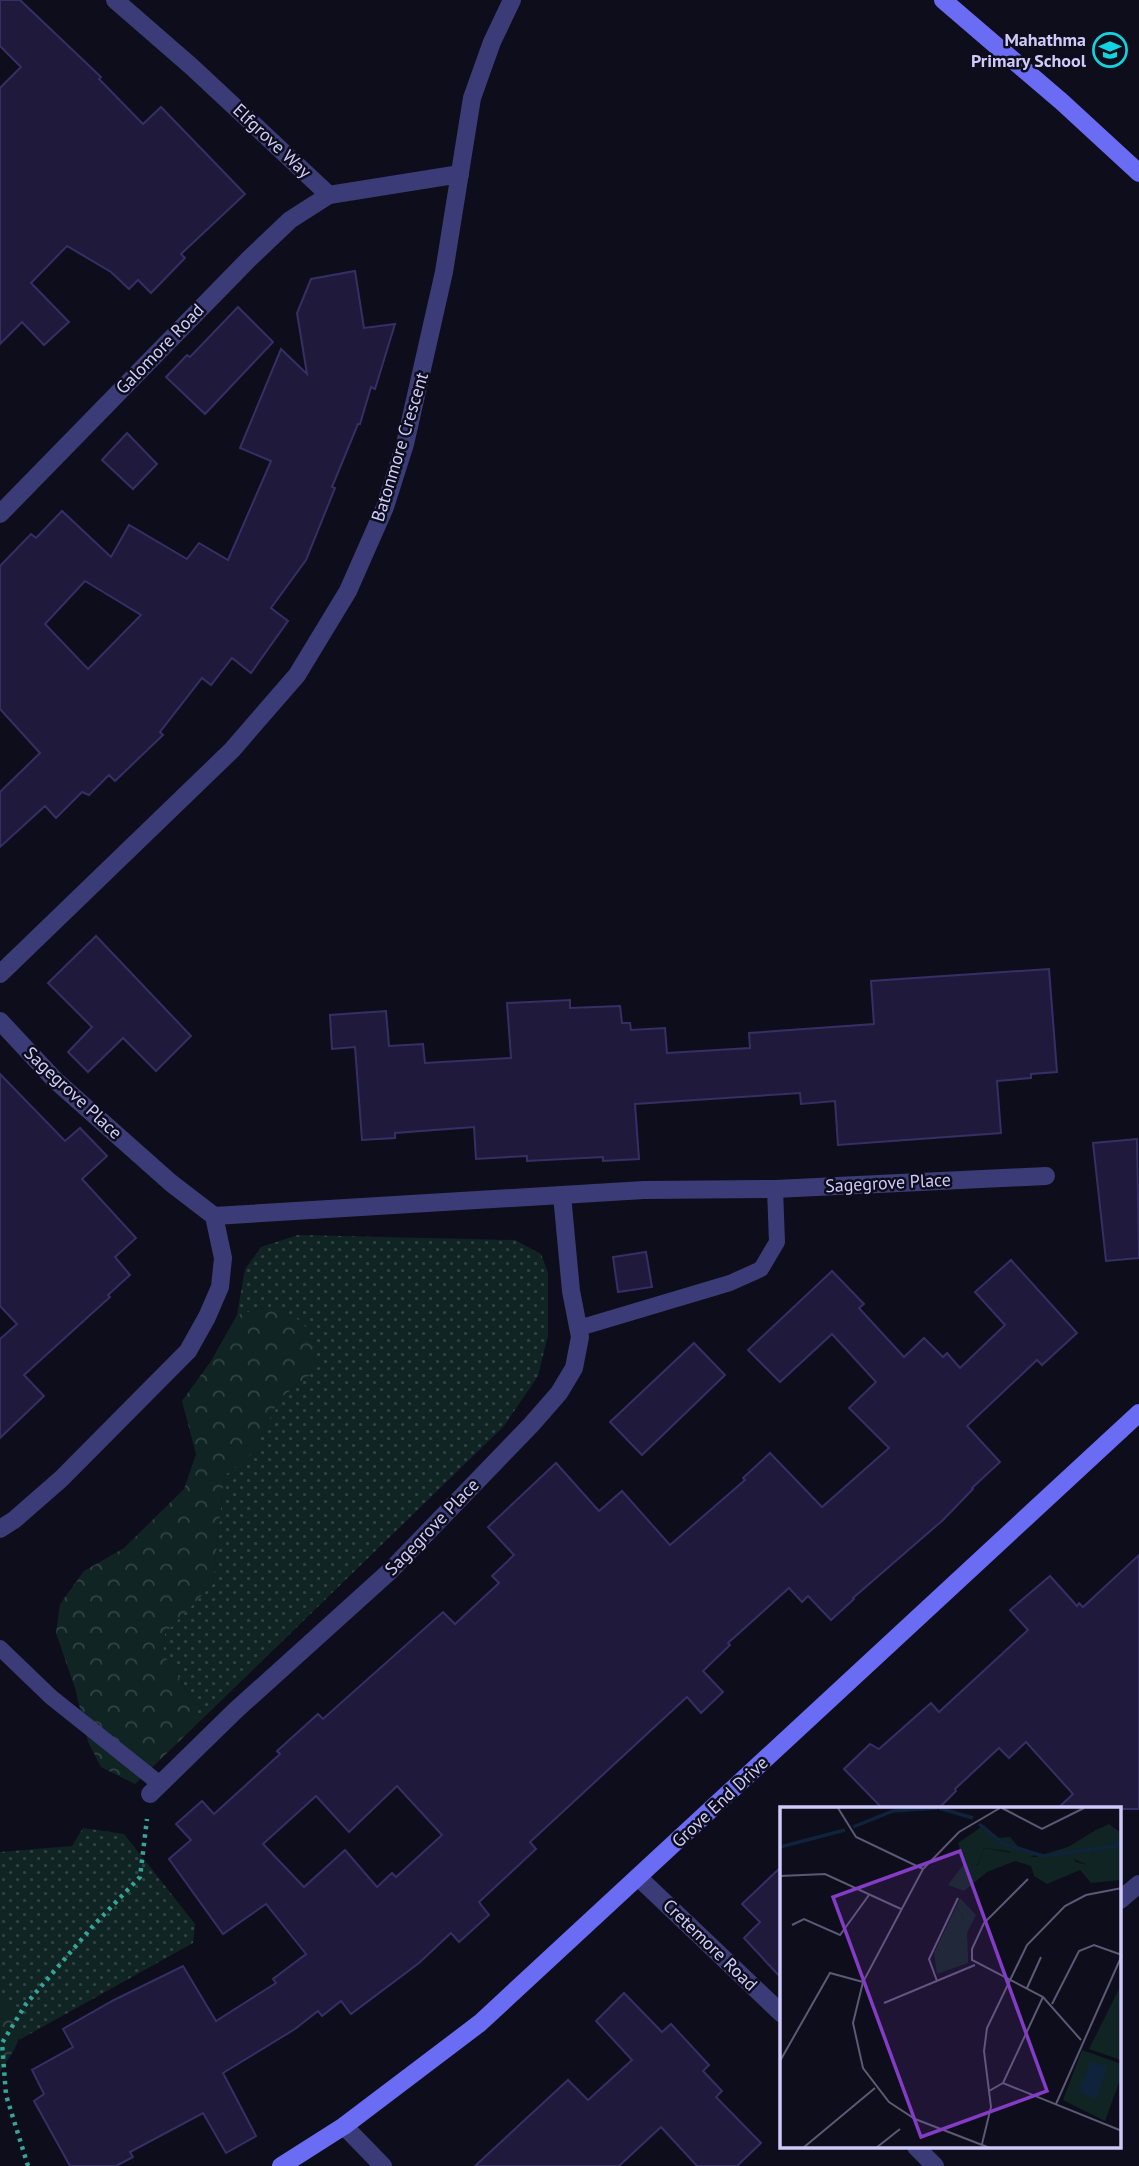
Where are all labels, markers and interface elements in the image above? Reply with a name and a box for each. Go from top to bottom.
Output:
place label: Mahathma Primary School [971,28,1087,72]
school or university icon: Mahathma Primary School [1091,31,1129,69]
street label: Elfgrove Way [228,98,317,183]
street label: Galomore Road [111,298,209,399]
street label: Batonmore Crescent [366,369,433,524]
street label: Sagegrove Place [19,1041,127,1144]
street label: Sagegrove Place [825,1168,951,1197]
street label: Sagegrove Place [380,1473,484,1580]
street label: Grove End Drive [667,1751,773,1852]
inset map [780,1807,1122,2148]
street label: Cretemore Road [658,1894,762,1996]

